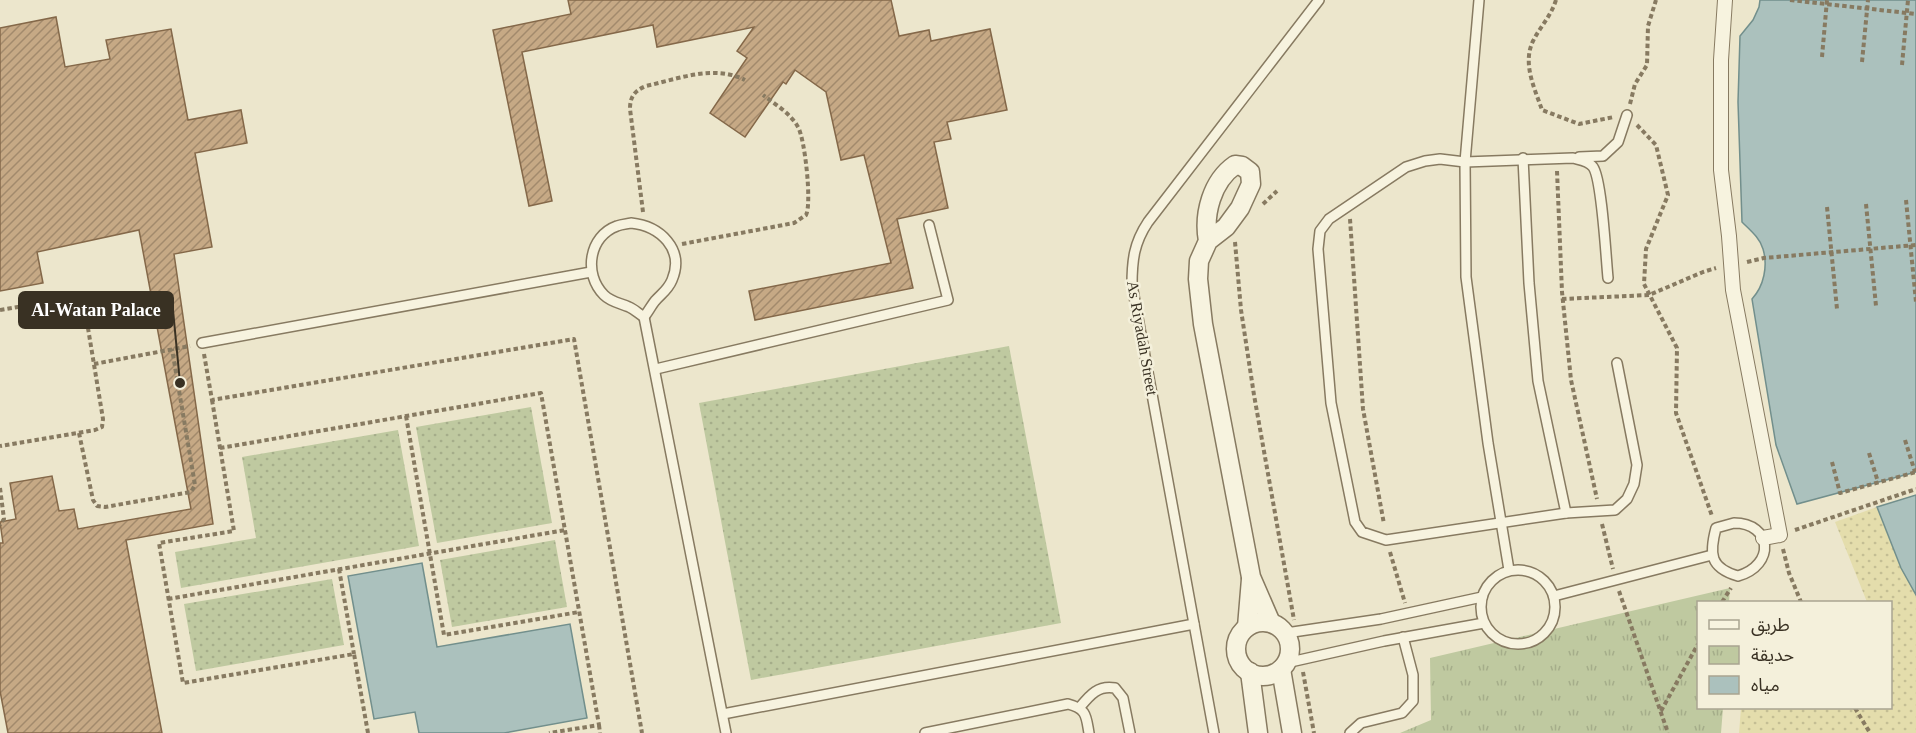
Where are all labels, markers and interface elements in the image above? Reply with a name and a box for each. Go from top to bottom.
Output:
street label: As Riyadah Street [1123,279,1161,398]
callout: Al-Watan Palace [19,292,173,328]
text: Al-Watan Palace [31,300,161,320]
legend [1697,601,1892,709]
text: طريق [1751,615,1790,636]
text: حديقة [1751,645,1794,665]
text: مياه [1751,675,1780,695]

